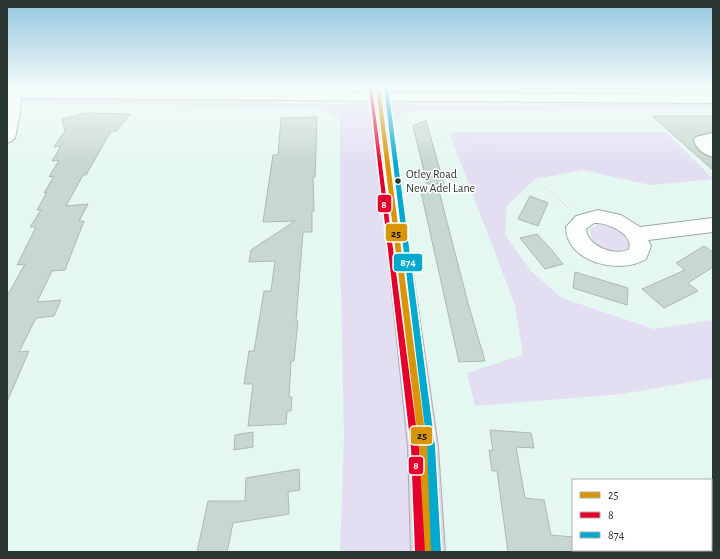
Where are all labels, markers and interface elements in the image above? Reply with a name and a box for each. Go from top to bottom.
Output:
place label: Otley Road New Adel Lane [406,168,475,194]
marker: Otley Road New Adel Lane [393,176,403,186]
line badge: 8 [377,194,392,213]
text: 8 [381,199,387,210]
line badge: 25 [385,223,408,242]
text: 25 [391,228,401,239]
line badge: 874 [393,253,423,272]
text: 874 [400,257,416,268]
line badge: 25 [410,426,433,445]
text: 25 [417,430,427,441]
line badge: 8 [408,456,424,475]
text: 8 [413,460,419,471]
legend [572,479,712,551]
text: 25 [608,489,618,501]
text: 8 [608,509,614,521]
text: 874 [608,529,625,541]

